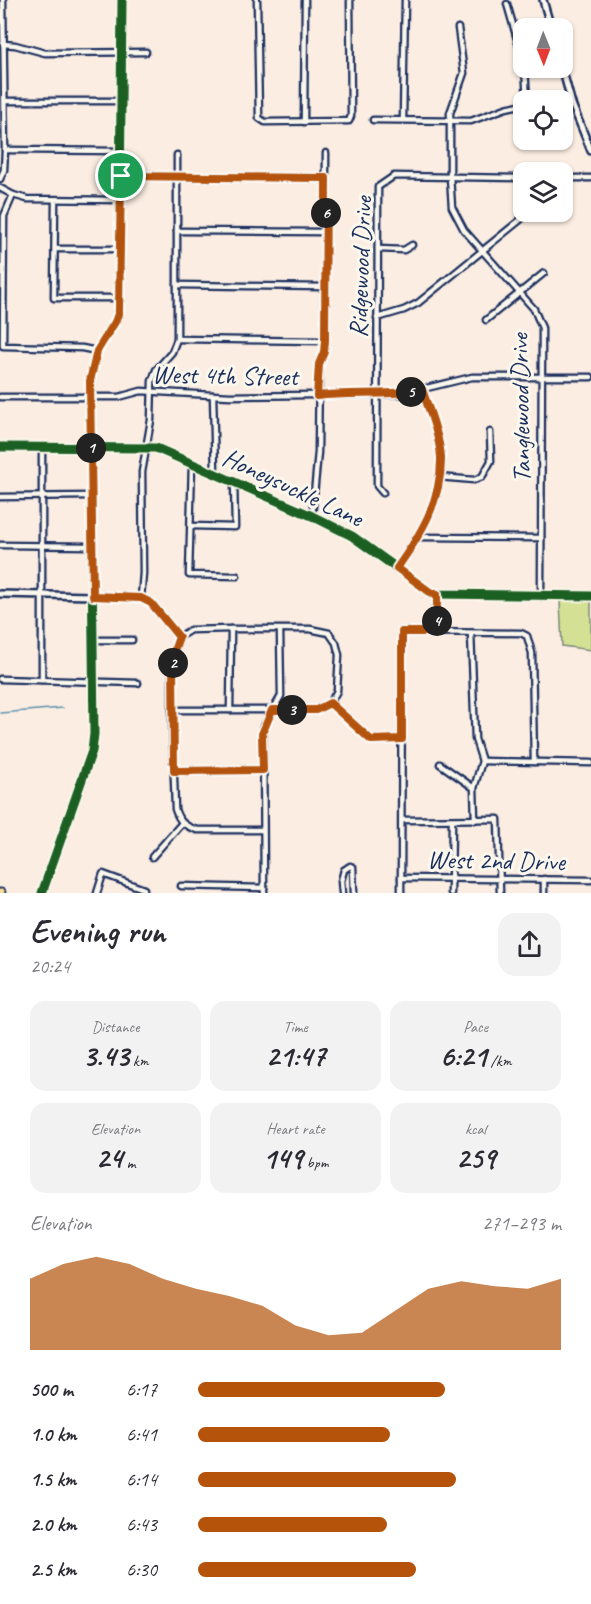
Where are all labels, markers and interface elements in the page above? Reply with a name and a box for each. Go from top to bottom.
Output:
north arrow [513,18,573,78]
map controls [513,18,573,222]
button: locate [513,90,573,150]
pin [95,150,146,201]
icon: arrive [104,159,137,192]
button: layers [513,162,573,222]
street label: Ridgewood Drive [342,194,380,338]
pin: 6 [311,198,341,228]
text: 6 [322,203,330,223]
street label: Tanglewood Drive [503,332,538,483]
street label: West 4th Street [152,358,301,393]
pin: 5 [396,377,426,407]
text: 5 [408,382,414,402]
pin: 1 [76,433,106,463]
text: 1 [87,438,95,458]
street label: Honeysuckle Lane [217,441,370,535]
pin: 4 [422,606,452,636]
text: 4 [433,611,441,631]
pin: 2 [158,648,188,678]
text: 2 [169,653,177,673]
pin: 3 [277,695,307,725]
text: 3 [288,700,296,720]
street label: West 2nd Drive [427,843,567,878]
text: Evening run [30,910,165,952]
button: share [498,913,561,976]
text: 20:24 [30,954,70,979]
text: Distance [92,1017,139,1037]
text: Time [283,1017,308,1037]
text: Pace [463,1017,488,1037]
text: 3.43 [83,1037,129,1075]
text: 21:47 [266,1037,325,1075]
text: 6:21 [440,1037,487,1075]
text: km [129,1051,148,1071]
text: /km [487,1051,511,1071]
text: Elevation [91,1119,140,1139]
text: Heart rate [266,1119,325,1139]
text: kcal [465,1119,486,1139]
text: 24 [96,1139,123,1177]
text: 149 [263,1139,303,1177]
text: 259 [456,1139,495,1177]
text: m [123,1153,135,1173]
text: bpm [303,1153,328,1173]
text: Elevation [30,1211,92,1236]
text: 271–293 m [482,1211,561,1236]
text: 500 m [30,1377,73,1402]
text: 6:17 [126,1377,157,1402]
text: 1.0 km [30,1422,77,1447]
text: 6:41 [126,1422,157,1447]
text: 1.5 km [30,1467,76,1492]
text: 6:14 [126,1467,157,1492]
text: 2.0 km [30,1512,77,1537]
text: 6:43 [126,1512,157,1537]
text: 2.5 km [30,1557,76,1582]
text: 6:30 [126,1557,157,1582]

